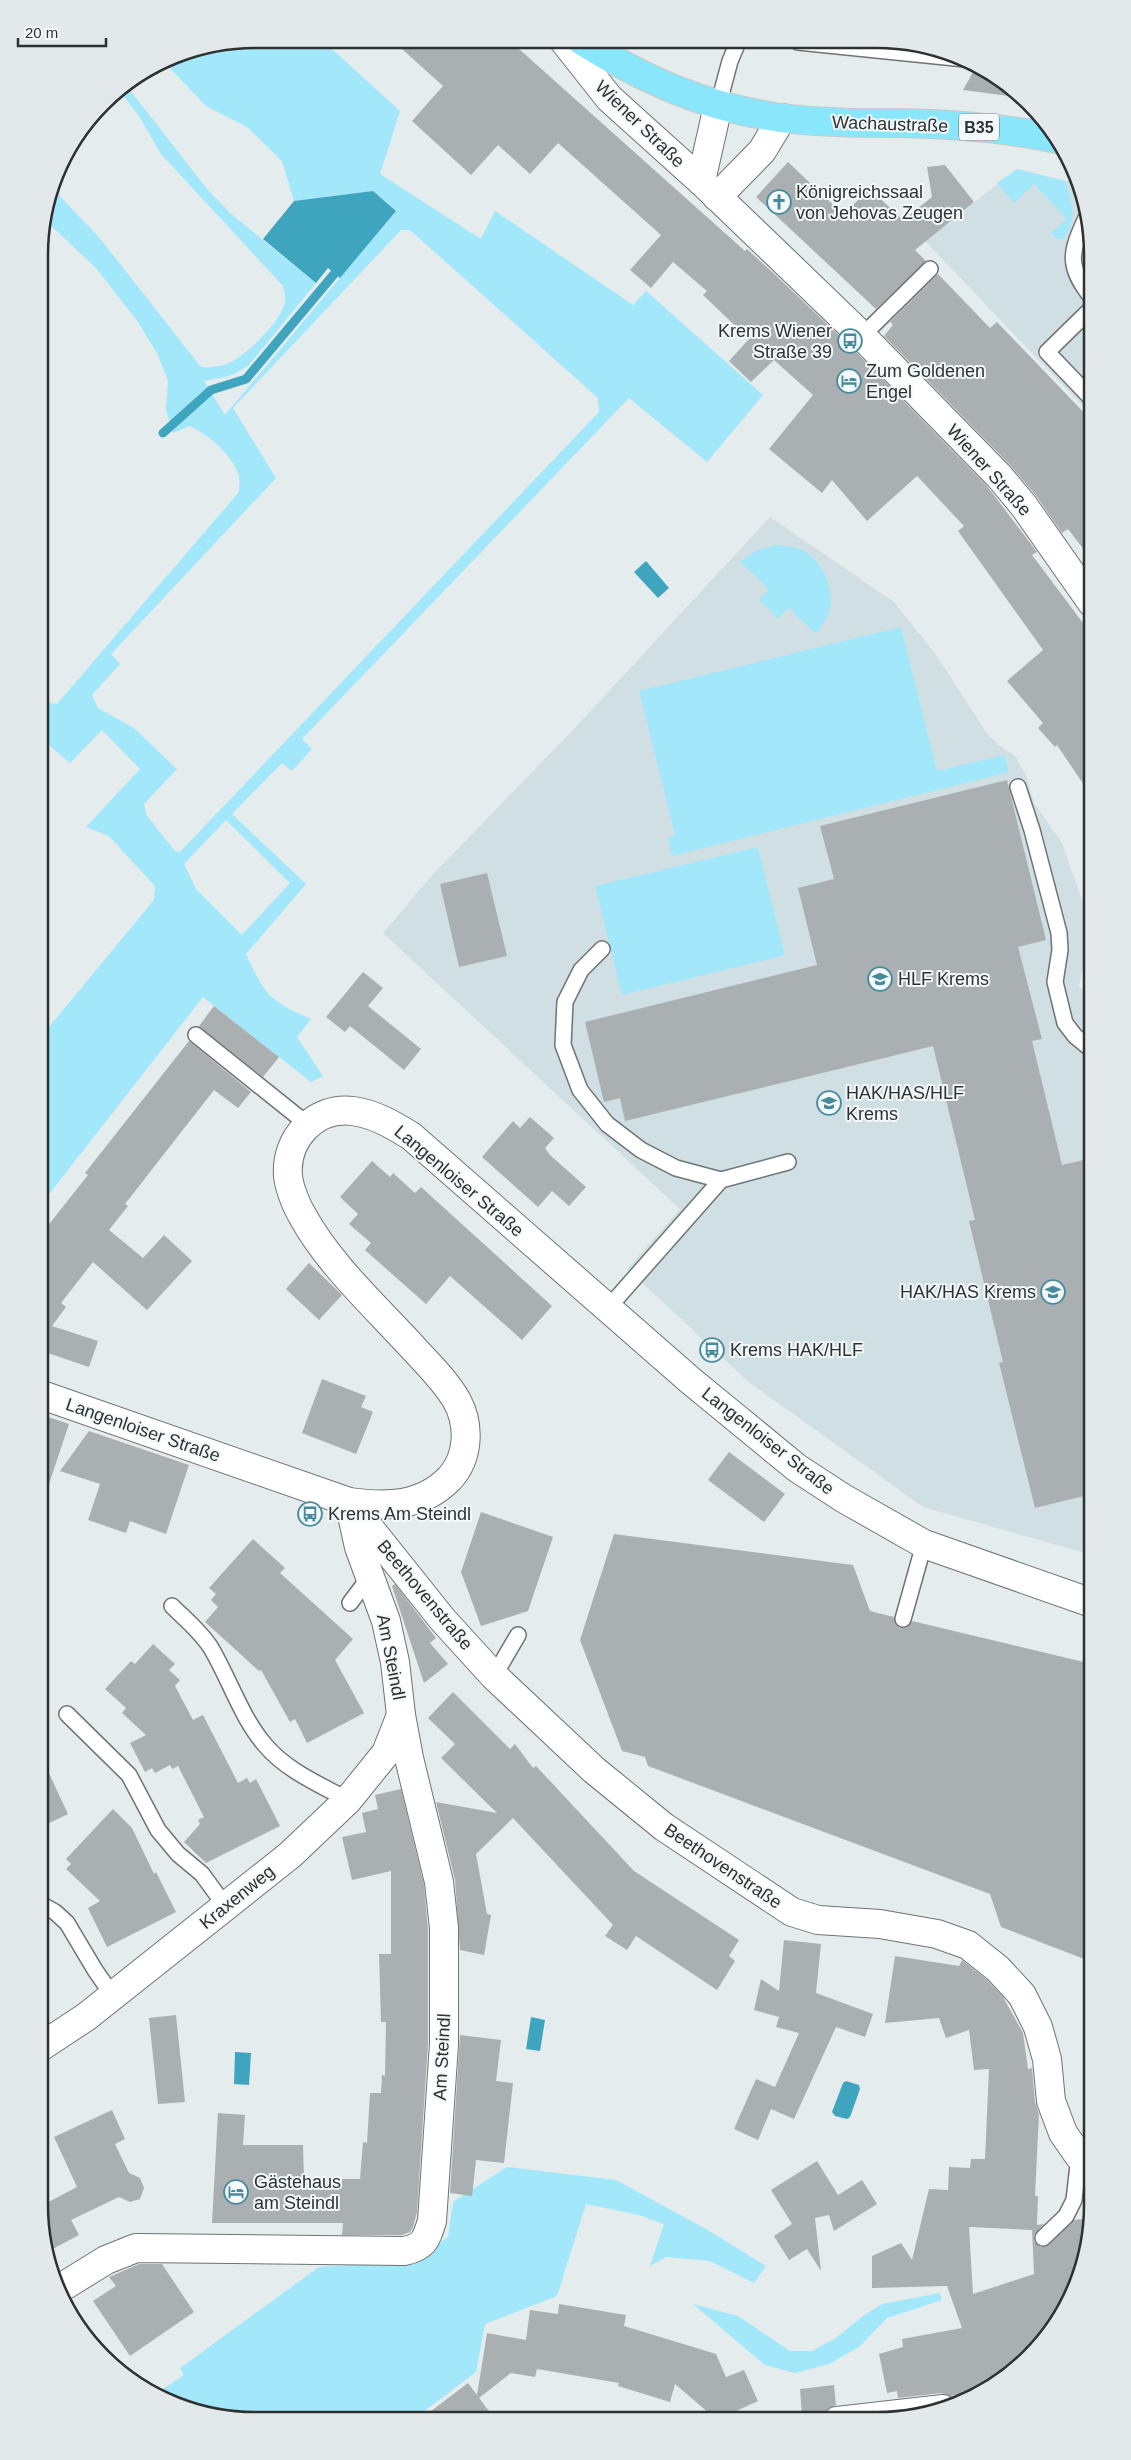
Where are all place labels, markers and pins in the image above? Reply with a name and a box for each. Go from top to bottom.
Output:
place label: Königreichssaal von Jehovas Zeugen [796,182,963,223]
church icon: Königreichssaal von Jehovas Zeugen [766,189,792,215]
place label: Krems Wiener Straße 39 [718,321,832,362]
bus stop icon: Krems Wiener Straße 39 [837,328,863,354]
place label: Zum Goldenen Engel [866,361,985,402]
hotel icon: Zum Goldenen Engel [836,368,862,394]
school or university icon: HLF Krems [867,966,893,992]
place label: HLF Krems [898,969,989,989]
place label: HAK/HAS/HLF Krems [846,1083,964,1124]
school or university icon: HAK/HAS/HLF Krems [816,1090,842,1116]
school or university icon: HAK/HAS Krems [1040,1279,1066,1305]
place label: HAK/HAS Krems [900,1282,1036,1302]
bus stop icon: Krems HAK/HLF [699,1337,725,1363]
place label: Krems HAK/HLF [730,1340,863,1360]
bus stop icon: Krems Am Steindl [297,1501,323,1527]
place label: Krems Am Steindl [328,1504,471,1524]
place label: Gästehaus am Steindl [254,2172,341,2213]
hotel icon: Gästehaus am Steindl [223,2179,249,2205]

